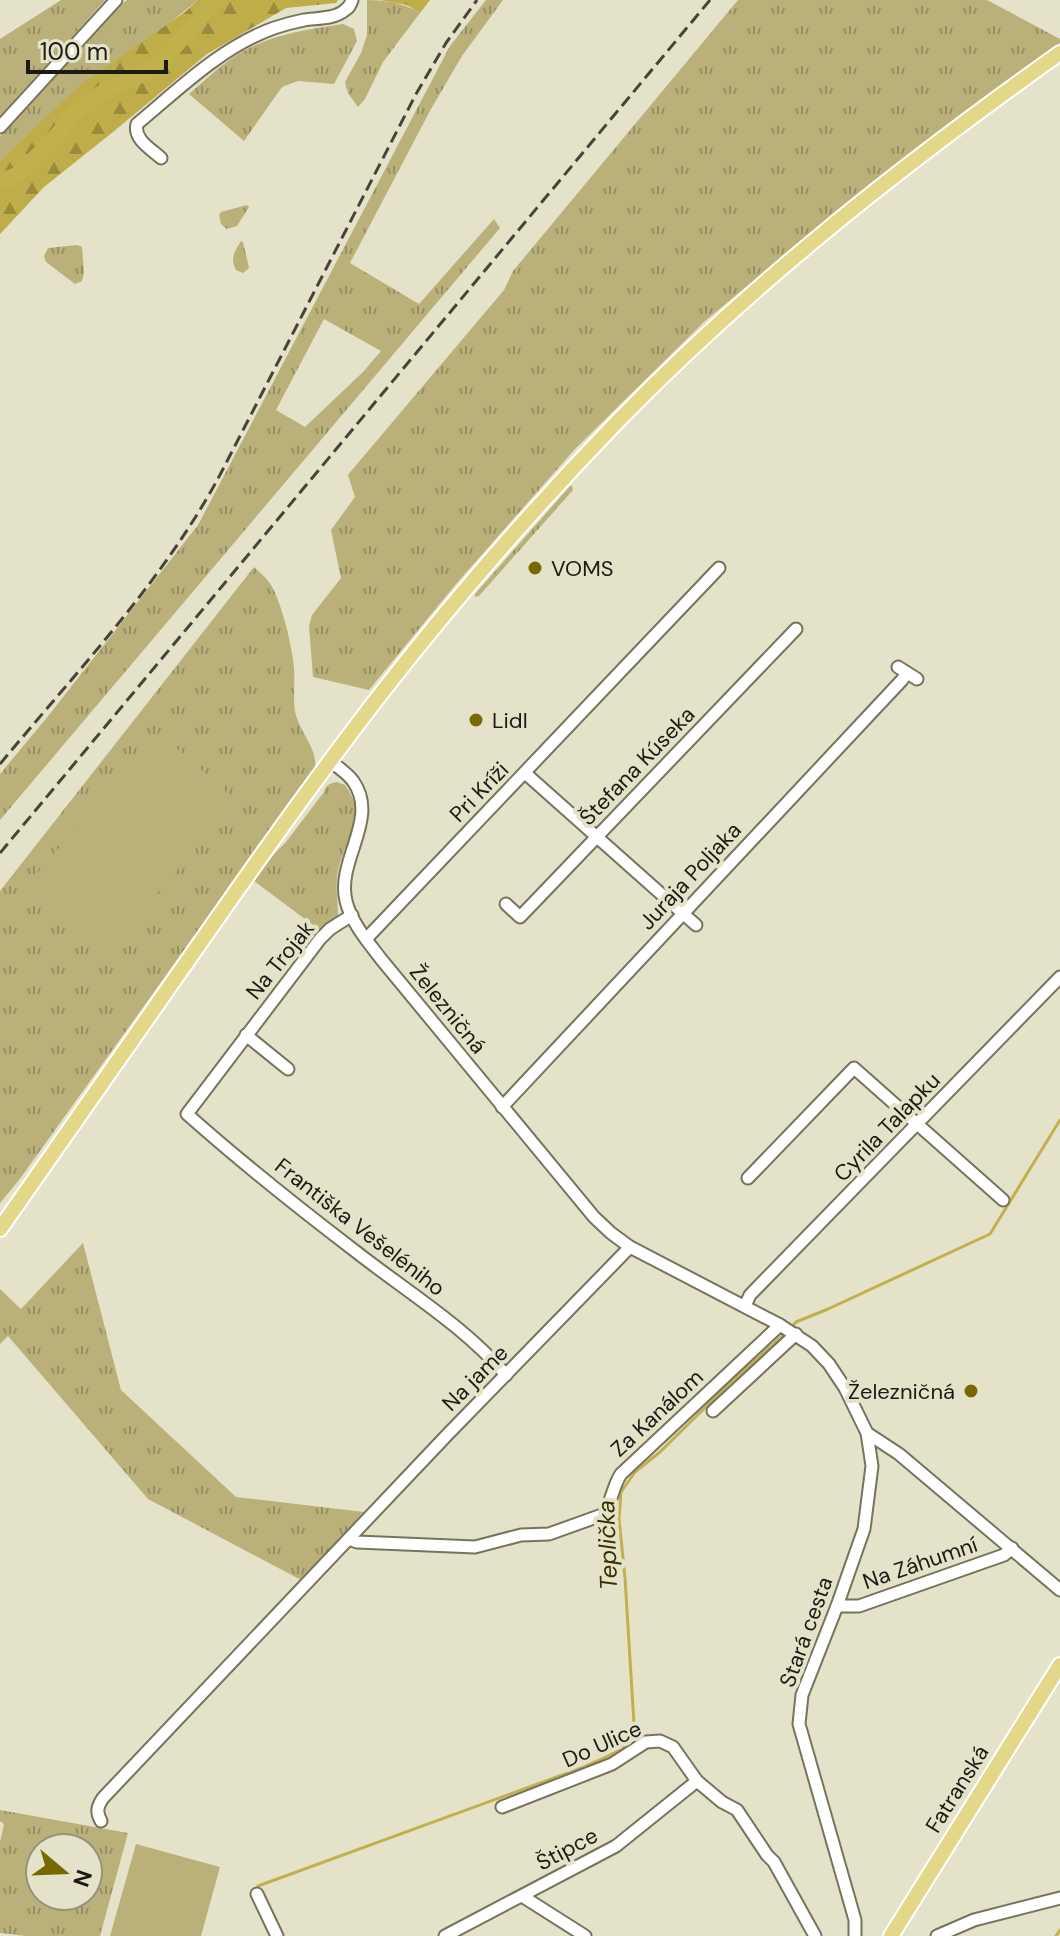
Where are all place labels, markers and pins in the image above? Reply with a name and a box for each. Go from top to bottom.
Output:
place label: VOMS [551,554,613,583]
marker: VOMS [526,559,544,577]
place label: Lidl [492,706,528,735]
marker: Lidl [467,711,485,729]
place label: Železničná [848,1377,955,1406]
marker: Železničná [962,1382,980,1400]

